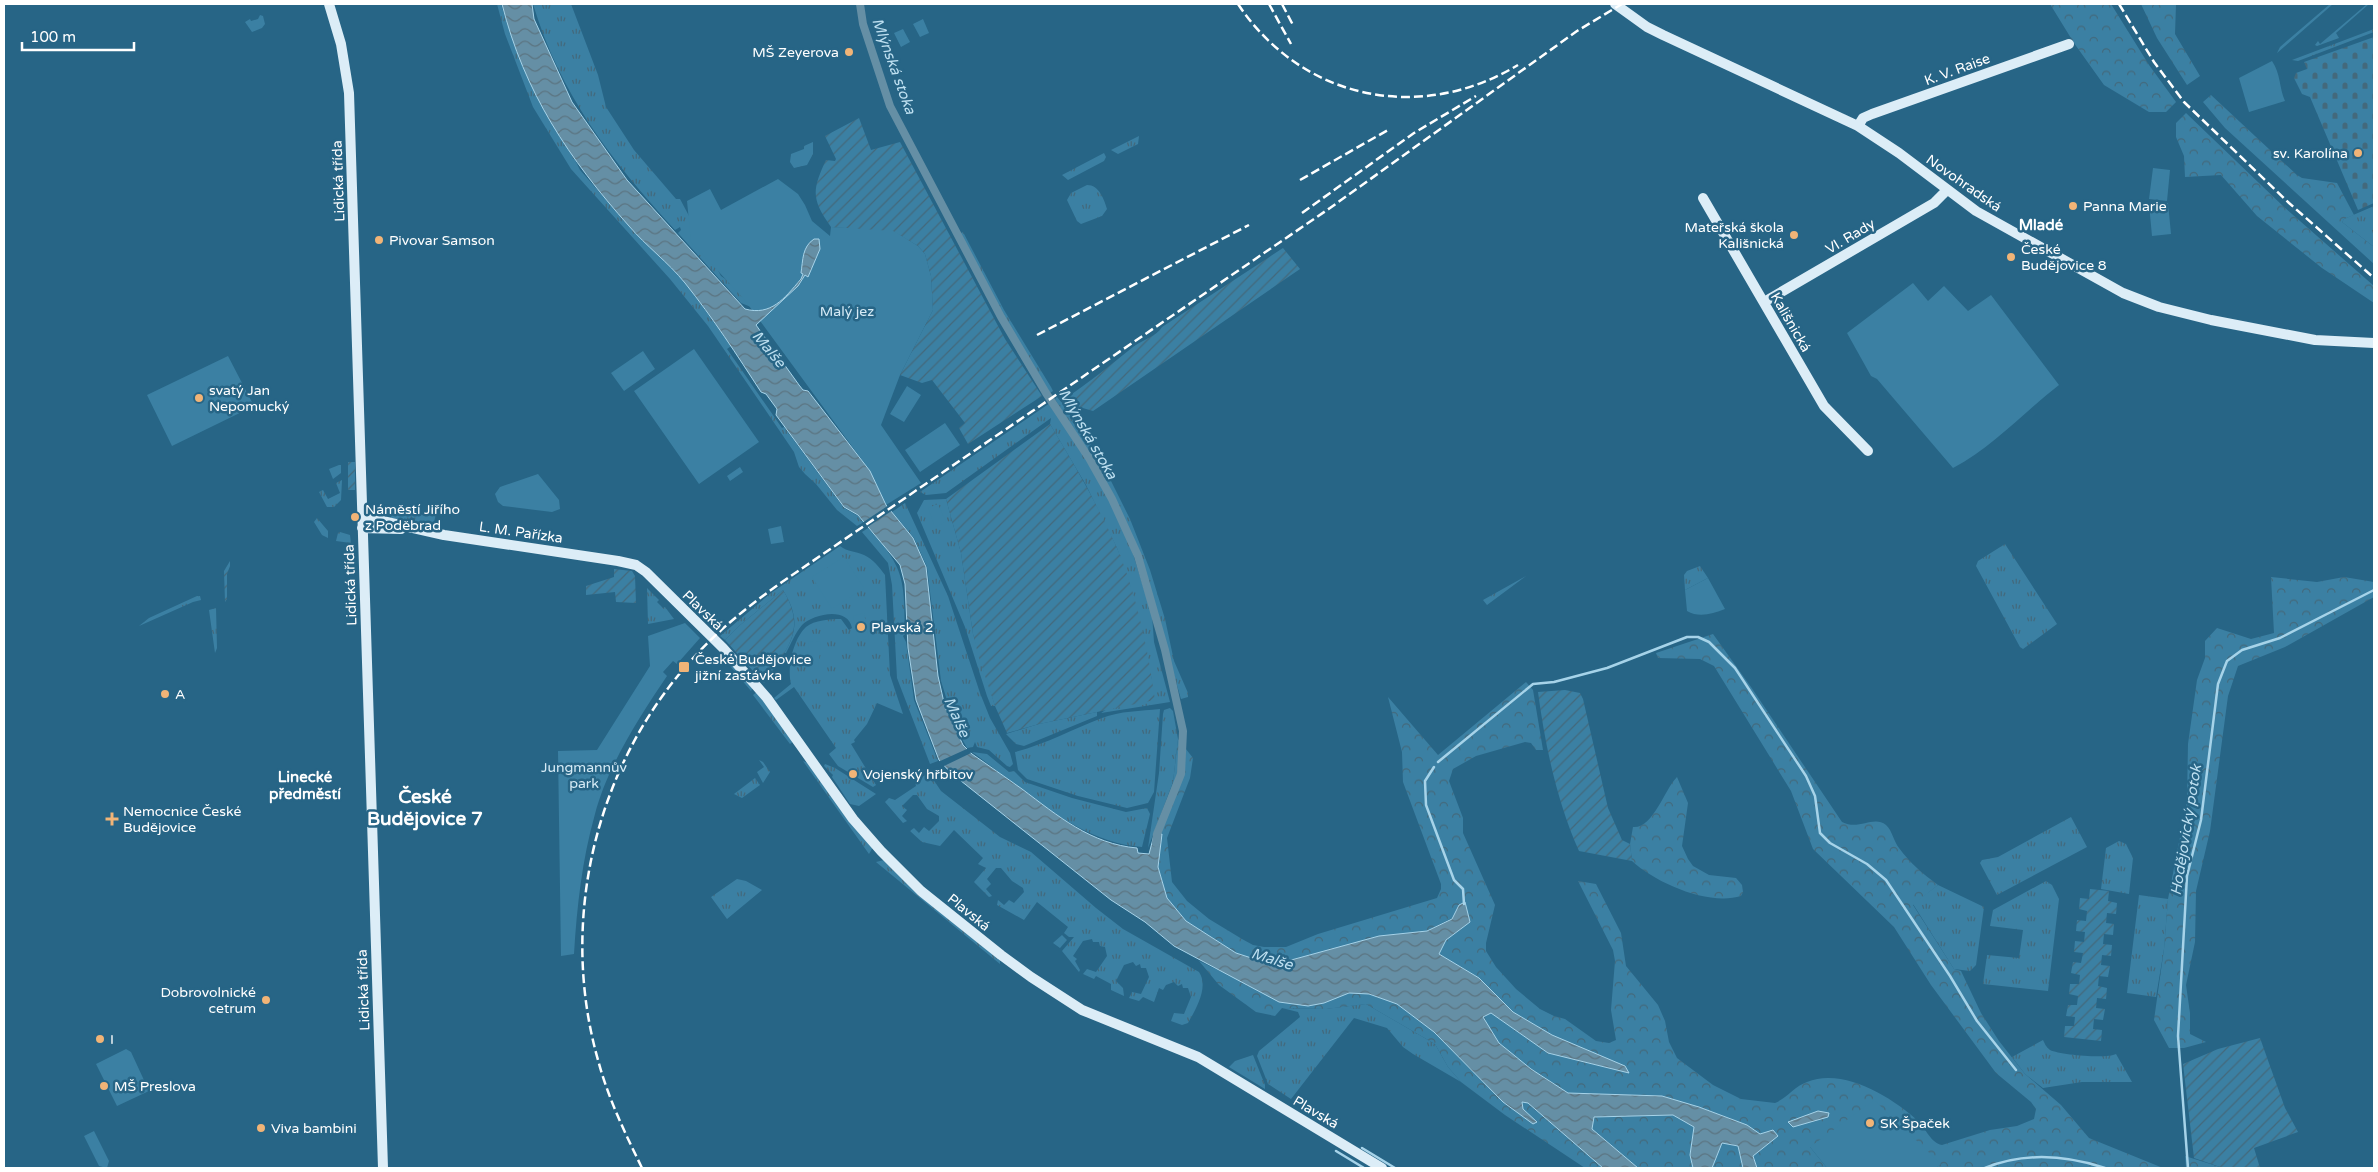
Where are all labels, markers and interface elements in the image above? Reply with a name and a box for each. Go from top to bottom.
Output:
water label: Mlýnská stoka [868,15,920,117]
scale bar [22,20,135,52]
text: 100 m [30,28,76,46]
place label: MŠ Zeyerova [752,44,839,61]
marker: MŠ Zeyerova [843,46,855,58]
street label: K. V. Raise [1922,50,1992,89]
street label: Lidická třída [329,140,348,222]
place label: sv. Karolína [2273,145,2348,162]
marker: sv. Karolína [2352,147,2364,159]
street label: Novohradská [1923,151,2005,216]
place label: Panna Marie [2083,198,2167,215]
marker: Panna Marie [2067,200,2079,212]
street label: Vl. Rady [1822,215,1878,258]
district label: Mladé [2019,216,2064,234]
place label: Mateřská škola Kališnická [1684,219,1784,252]
marker: Mateřská škola Kališnická [1788,229,1800,241]
place label: Pivovar Samson [389,232,495,249]
marker: Pivovar Samson [373,234,385,246]
place label: České Budějovice 8 [2021,241,2107,274]
marker: České Budějovice 8 [2005,251,2017,263]
street label: Kališnická [1767,290,1814,355]
park label: Malý jez [820,303,874,320]
water label: Malše [748,327,790,372]
place label: svatý Jan Nepomucký [209,382,290,415]
water label: Mlýnská stoka [1055,386,1121,483]
marker: svatý Jan Nepomucký [193,392,205,404]
place label: Náměstí Jiřího z Poděbrad [365,501,460,534]
marker: Náměstí Jiřího z Poděbrad [349,511,361,523]
street label: L. M. Pařízka [478,518,564,547]
street label: Lidická třída [341,544,360,626]
street label: Plavská [679,587,727,634]
place label: Plavská 2 [871,619,933,636]
marker: Plavská 2 [855,621,867,633]
place label: České Budějovice jižní zastávka [694,651,811,684]
marker: České Budějovice jižní zastávka [677,660,691,674]
place label: A [175,686,185,703]
marker: A [159,688,171,700]
water label: Malše [940,694,974,741]
park label: Jungmannův park [541,759,628,792]
water label: Hodějovický potok [2167,761,2206,897]
place label: Vojenský hřbitov [863,766,974,783]
district label: Linecké předměstí [269,768,341,804]
marker: Vojenský hřbitov [847,768,859,780]
district label: České Budějovice 7 [367,785,483,831]
place label: Nemocnice České Budějovice [123,803,241,836]
marker: Nemocnice České Budějovice [105,812,119,826]
street label: Plavská [944,890,993,935]
water label: Malše [1249,944,1296,974]
street label: Lidická třída [354,949,373,1031]
place label: Dobrovolnické cetrum [161,984,256,1017]
marker: Dobrovolnické cetrum [260,994,272,1006]
place label: I [110,1031,114,1048]
marker: I [94,1033,106,1045]
place label: MŠ Preslova [114,1078,196,1095]
marker: MŠ Preslova [98,1080,110,1092]
street label: Plavská [1290,1092,1342,1133]
place label: SK Špaček [1880,1115,1950,1132]
marker: SK Špaček [1864,1117,1876,1129]
place label: Viva bambini [271,1120,357,1137]
marker: Viva bambini [255,1122,267,1134]

